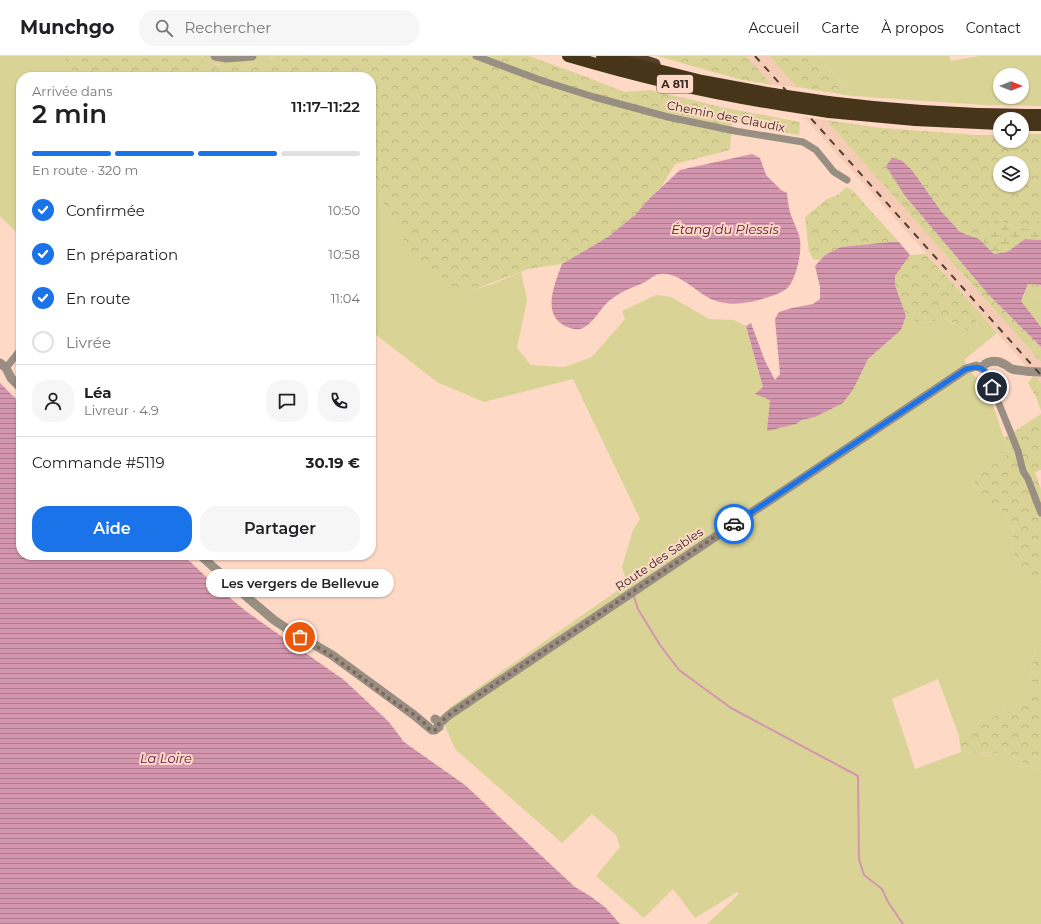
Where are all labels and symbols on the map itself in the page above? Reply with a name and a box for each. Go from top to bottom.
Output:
north arrow [993,68,1029,104]
road number: A 811 [657,75,693,93]
street label: Chemin des Claudix [666,97,787,135]
water label: Étang du Plessis [671,221,779,237]
pin [975,370,1009,404]
courier [714,504,754,544]
street label: Route des Sables [612,524,706,594]
callout: Les vergers de Bellevue [206,569,394,597]
pin [283,620,317,654]
water label: La Loire [140,750,192,766]

